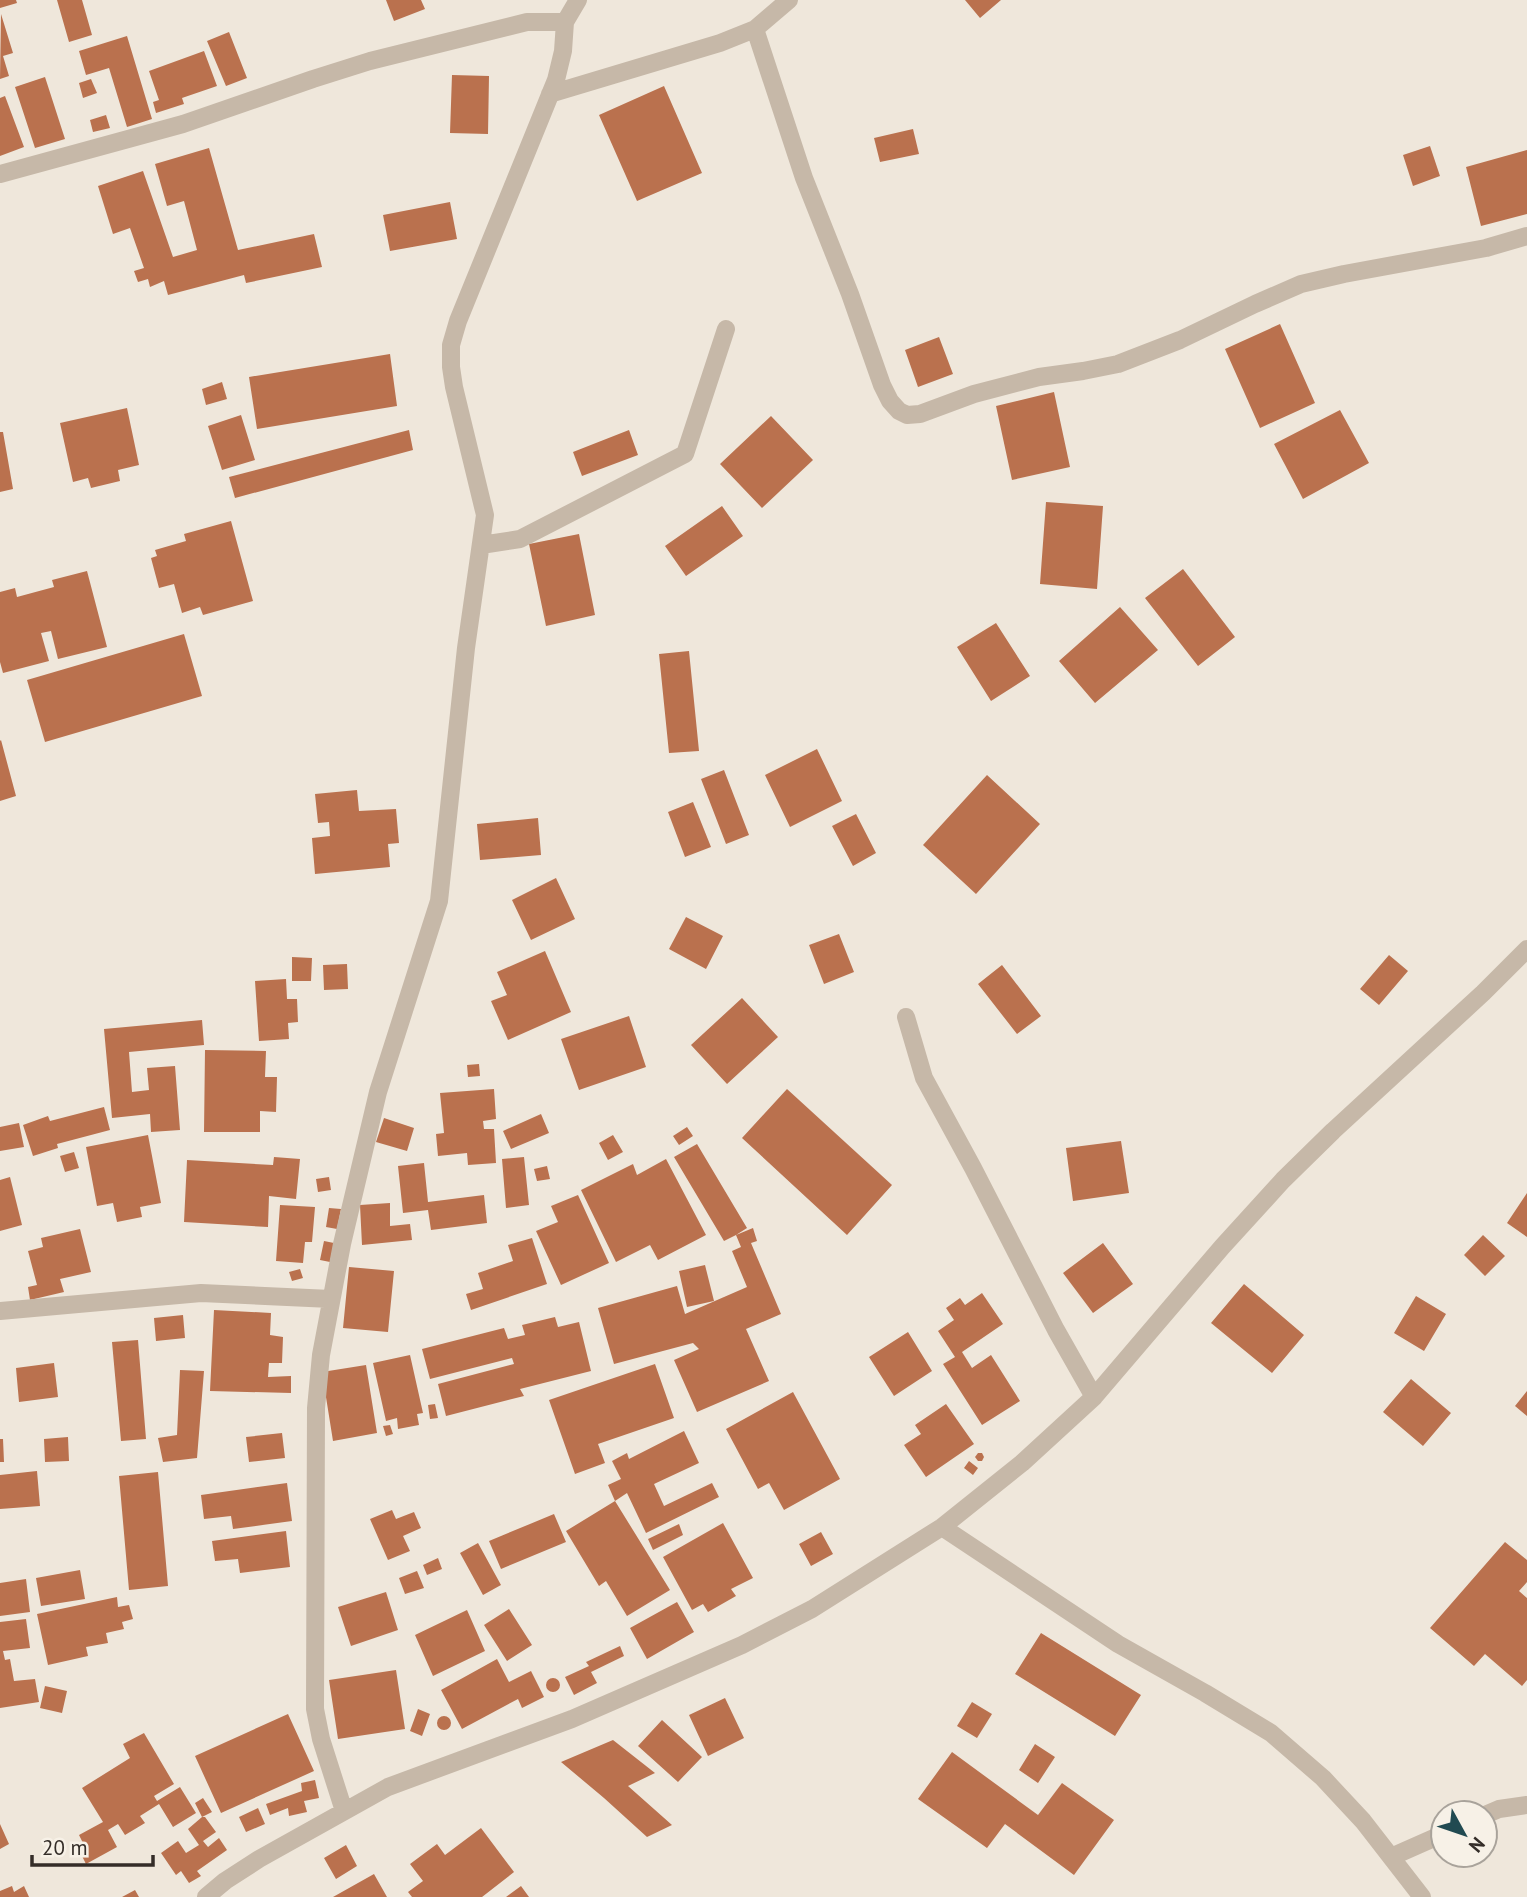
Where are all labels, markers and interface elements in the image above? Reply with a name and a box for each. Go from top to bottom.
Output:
north arrow [1429,1799,1499,1869]
scale bar [32,1824,152,1868]
text: N [1464,1832,1490,1857]
text: 20 m [42,1834,88,1861]

